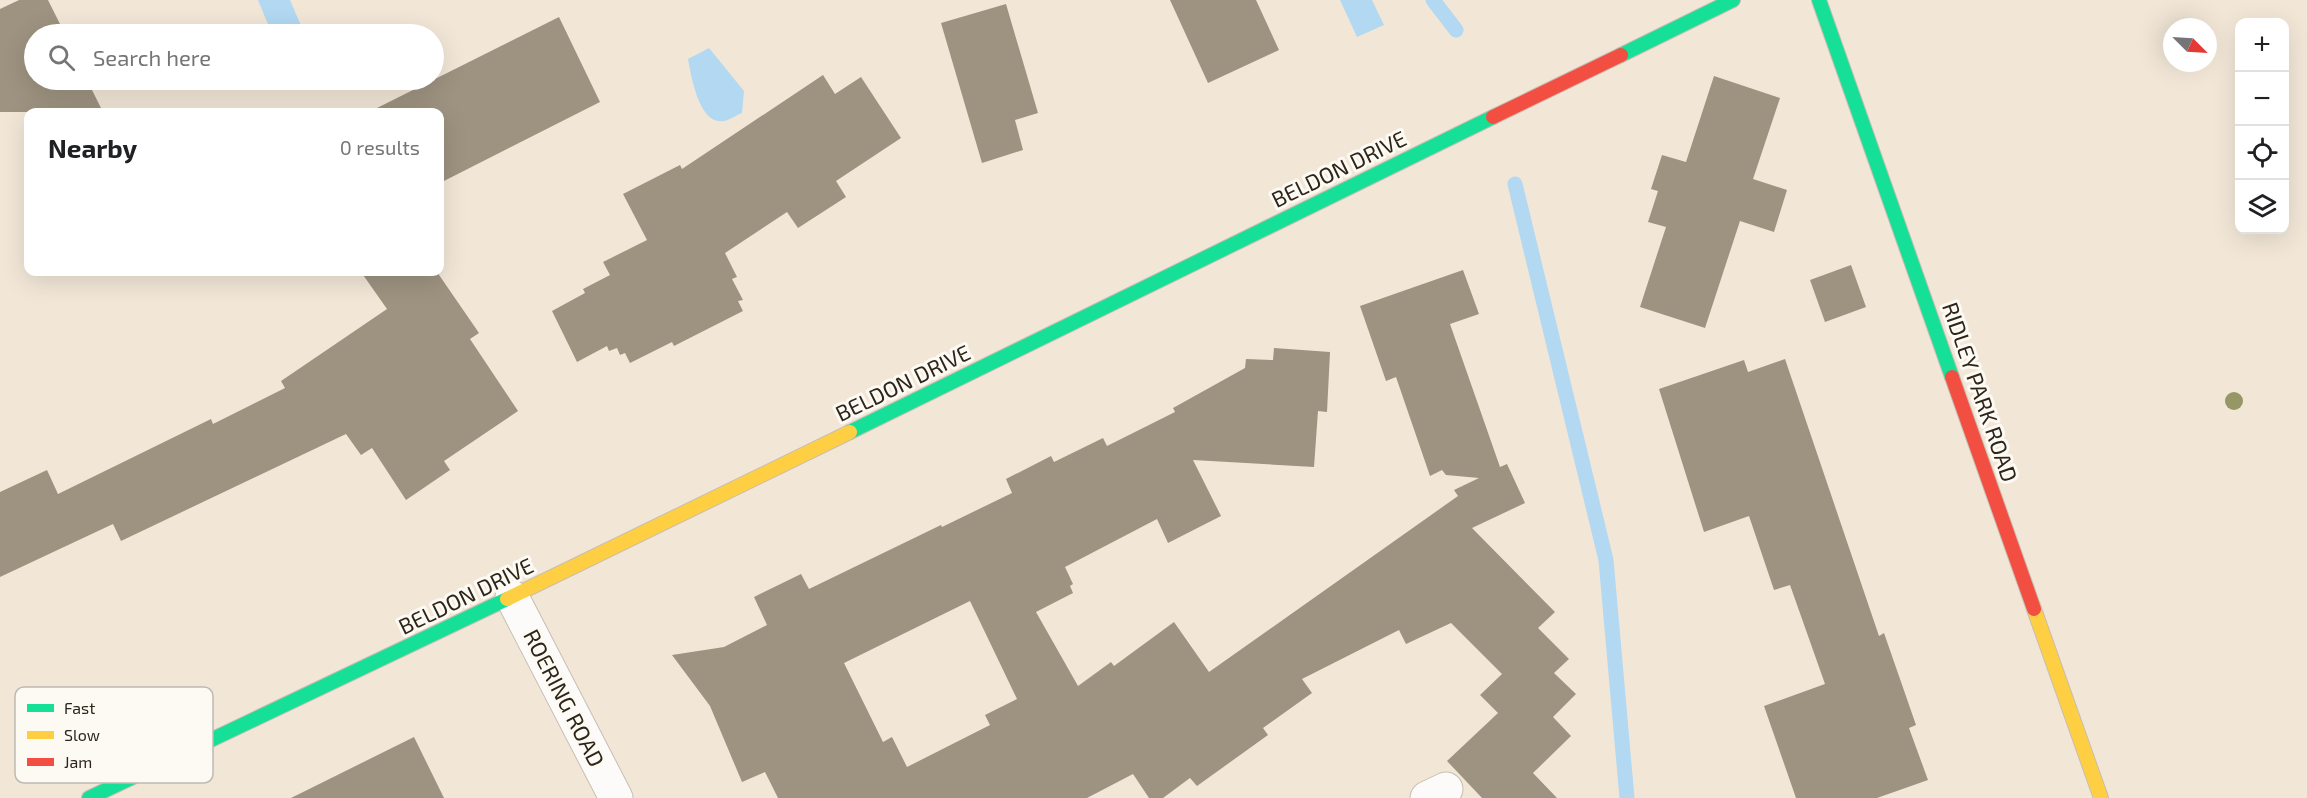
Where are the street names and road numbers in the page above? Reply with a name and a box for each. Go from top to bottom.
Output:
street label: BELDON DRIVE [1267,124,1410,212]
street label: RIDLEY PARK ROAD [1938,299,2024,485]
street label: BELDON DRIVE [831,338,974,426]
street label: BELDON DRIVE [394,551,537,639]
street label: ROERING ROAD [519,625,611,771]

